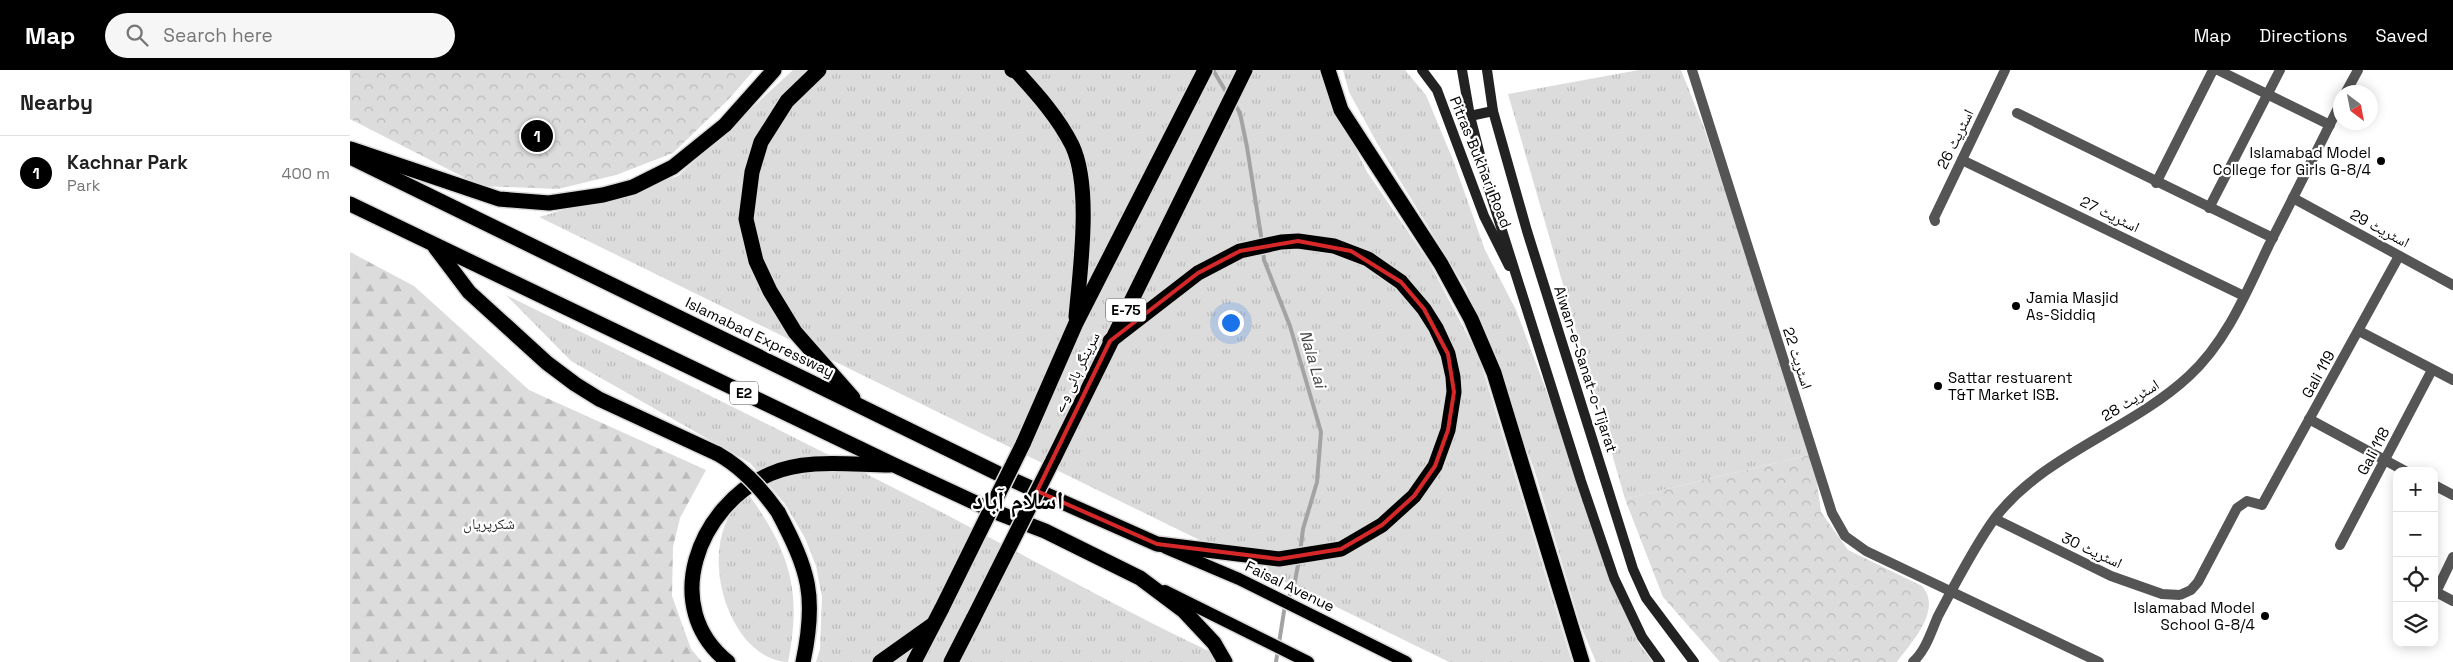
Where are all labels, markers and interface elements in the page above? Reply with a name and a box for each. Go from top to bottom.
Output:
search box [105,13,455,58]
text: Map [25,20,75,51]
icon: search [123,21,151,49]
text: Search here [163,23,273,48]
text: Map [2194,24,2231,47]
text: Directions [2259,24,2348,47]
text: Saved [2376,24,2428,47]
north arrow [2333,85,2378,130]
text: Nearby [20,89,93,116]
street label: Pitras Bukhari Road [1446,93,1516,231]
street label: اسٹریٹ 26 [1932,106,1978,172]
pin: 1 [521,117,553,155]
place label: Islamabad Model College for Girls G-8/4 [2213,143,2371,179]
text: Kachnar Park [67,150,188,175]
marker: Islamabad Model College for Girls G-8/4 [2375,155,2387,167]
text: 1 [32,163,40,184]
text: 400 m [282,163,330,184]
text: Park [67,175,100,196]
street label: اسٹریٹ 27 [2077,192,2143,236]
street label: اسٹریٹ 29 [2347,205,2413,251]
street label: Aiwan-e-Sanat-o-Tijarat [1550,283,1622,455]
place label: Jamia Masjid As-Siddiq [2026,288,2119,324]
street label: Islamabad Expressway [682,293,838,381]
road number: E-75 [1106,298,1146,322]
marker: Jamia Masjid As-Siddiq [2010,300,2022,312]
your location [1218,310,1244,336]
street label: اسٹریٹ 22 [1779,325,1817,391]
water label: Nala Lai [1295,328,1332,392]
street label: سرینگر ہائی وے [1048,329,1105,416]
street label: Gali 119 [2297,347,2339,401]
place label: Sattar restuarent T&T Market ISB. [1948,368,2073,404]
street label: اسٹریٹ 28 [2098,375,2162,425]
marker: Sattar restuarent T&T Market ISB. [1932,380,1944,392]
road number: E2 [730,382,758,404]
street label: Gali 118 [2352,424,2394,478]
map controls [2393,467,2438,647]
button: + [2393,467,2438,512]
district label: اسلام آباد [972,484,1064,518]
button: − [2393,512,2438,557]
park label: شکرپریاں [463,514,515,534]
street label: اسٹریٹ 30 [2059,528,2125,572]
street label: Faisal Avenue [1242,556,1338,616]
button: locate [2393,557,2438,602]
place label: Islamabad Model School G-8/4 [2134,598,2255,634]
button: layers [2393,602,2438,647]
marker: Islamabad Model School G-8/4 [2259,610,2271,622]

